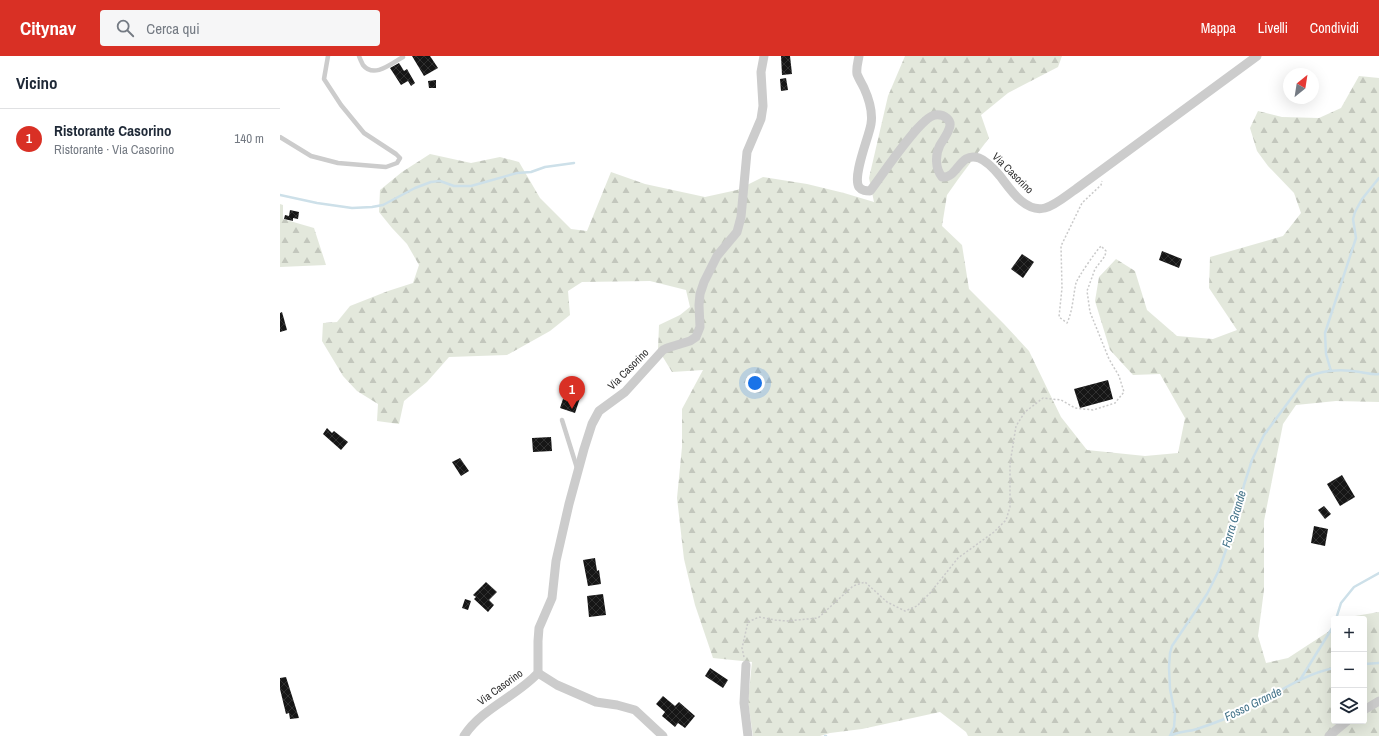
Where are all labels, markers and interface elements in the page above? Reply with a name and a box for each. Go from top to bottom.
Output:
search box [100,10,380,46]
text: Citynav [20,15,76,41]
icon: search [114,17,136,39]
text: Cerca qui [146,18,200,39]
text: Mappa [1201,19,1236,37]
text: Livelli [1258,19,1288,37]
text: Condividi [1310,19,1359,37]
north arrow [1283,68,1319,104]
text: Vicino [16,71,58,94]
text: Ristorante Casorino [54,120,172,141]
text: 1 [26,130,32,147]
text: 140 m [234,130,264,147]
text: Ristorante · Via Casorino [54,141,174,158]
street label: Via Casorino [989,149,1037,197]
street label: Via Casorino [604,345,652,393]
your location [745,373,765,393]
pin: 1 [559,376,585,409]
water label: Forra Grande [1218,488,1250,549]
map controls [1331,616,1367,724]
button: + [1331,616,1367,652]
button: − [1331,652,1367,688]
street label: Via Casorino [475,666,525,708]
water label: Fosso Grande [1222,683,1285,725]
button: layers [1331,688,1367,724]

